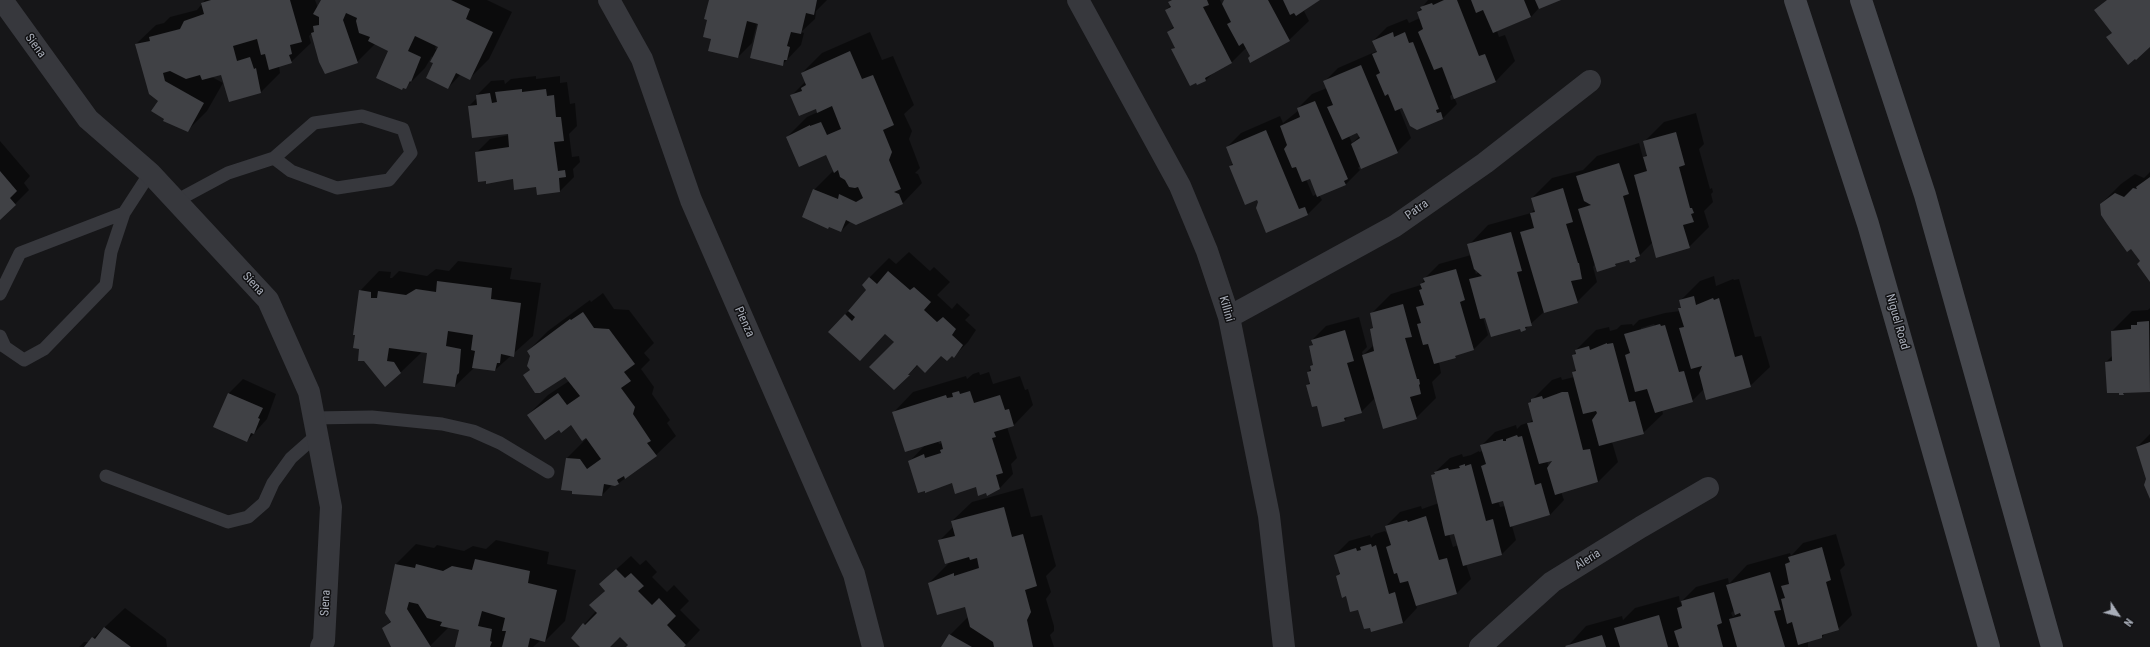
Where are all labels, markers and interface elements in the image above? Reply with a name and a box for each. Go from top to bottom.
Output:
street label: Siena [21,31,49,61]
street label: Patra [1403,197,1431,223]
street label: Siena [239,270,267,298]
street label: Niguel Road [1882,293,1912,351]
street label: Killini [1215,294,1237,324]
street label: Pienza [731,305,757,339]
street label: Aleria [1573,547,1603,573]
street label: Siena [318,590,334,616]
north arrow [2098,595,2138,635]
text: N [2121,616,2135,629]

